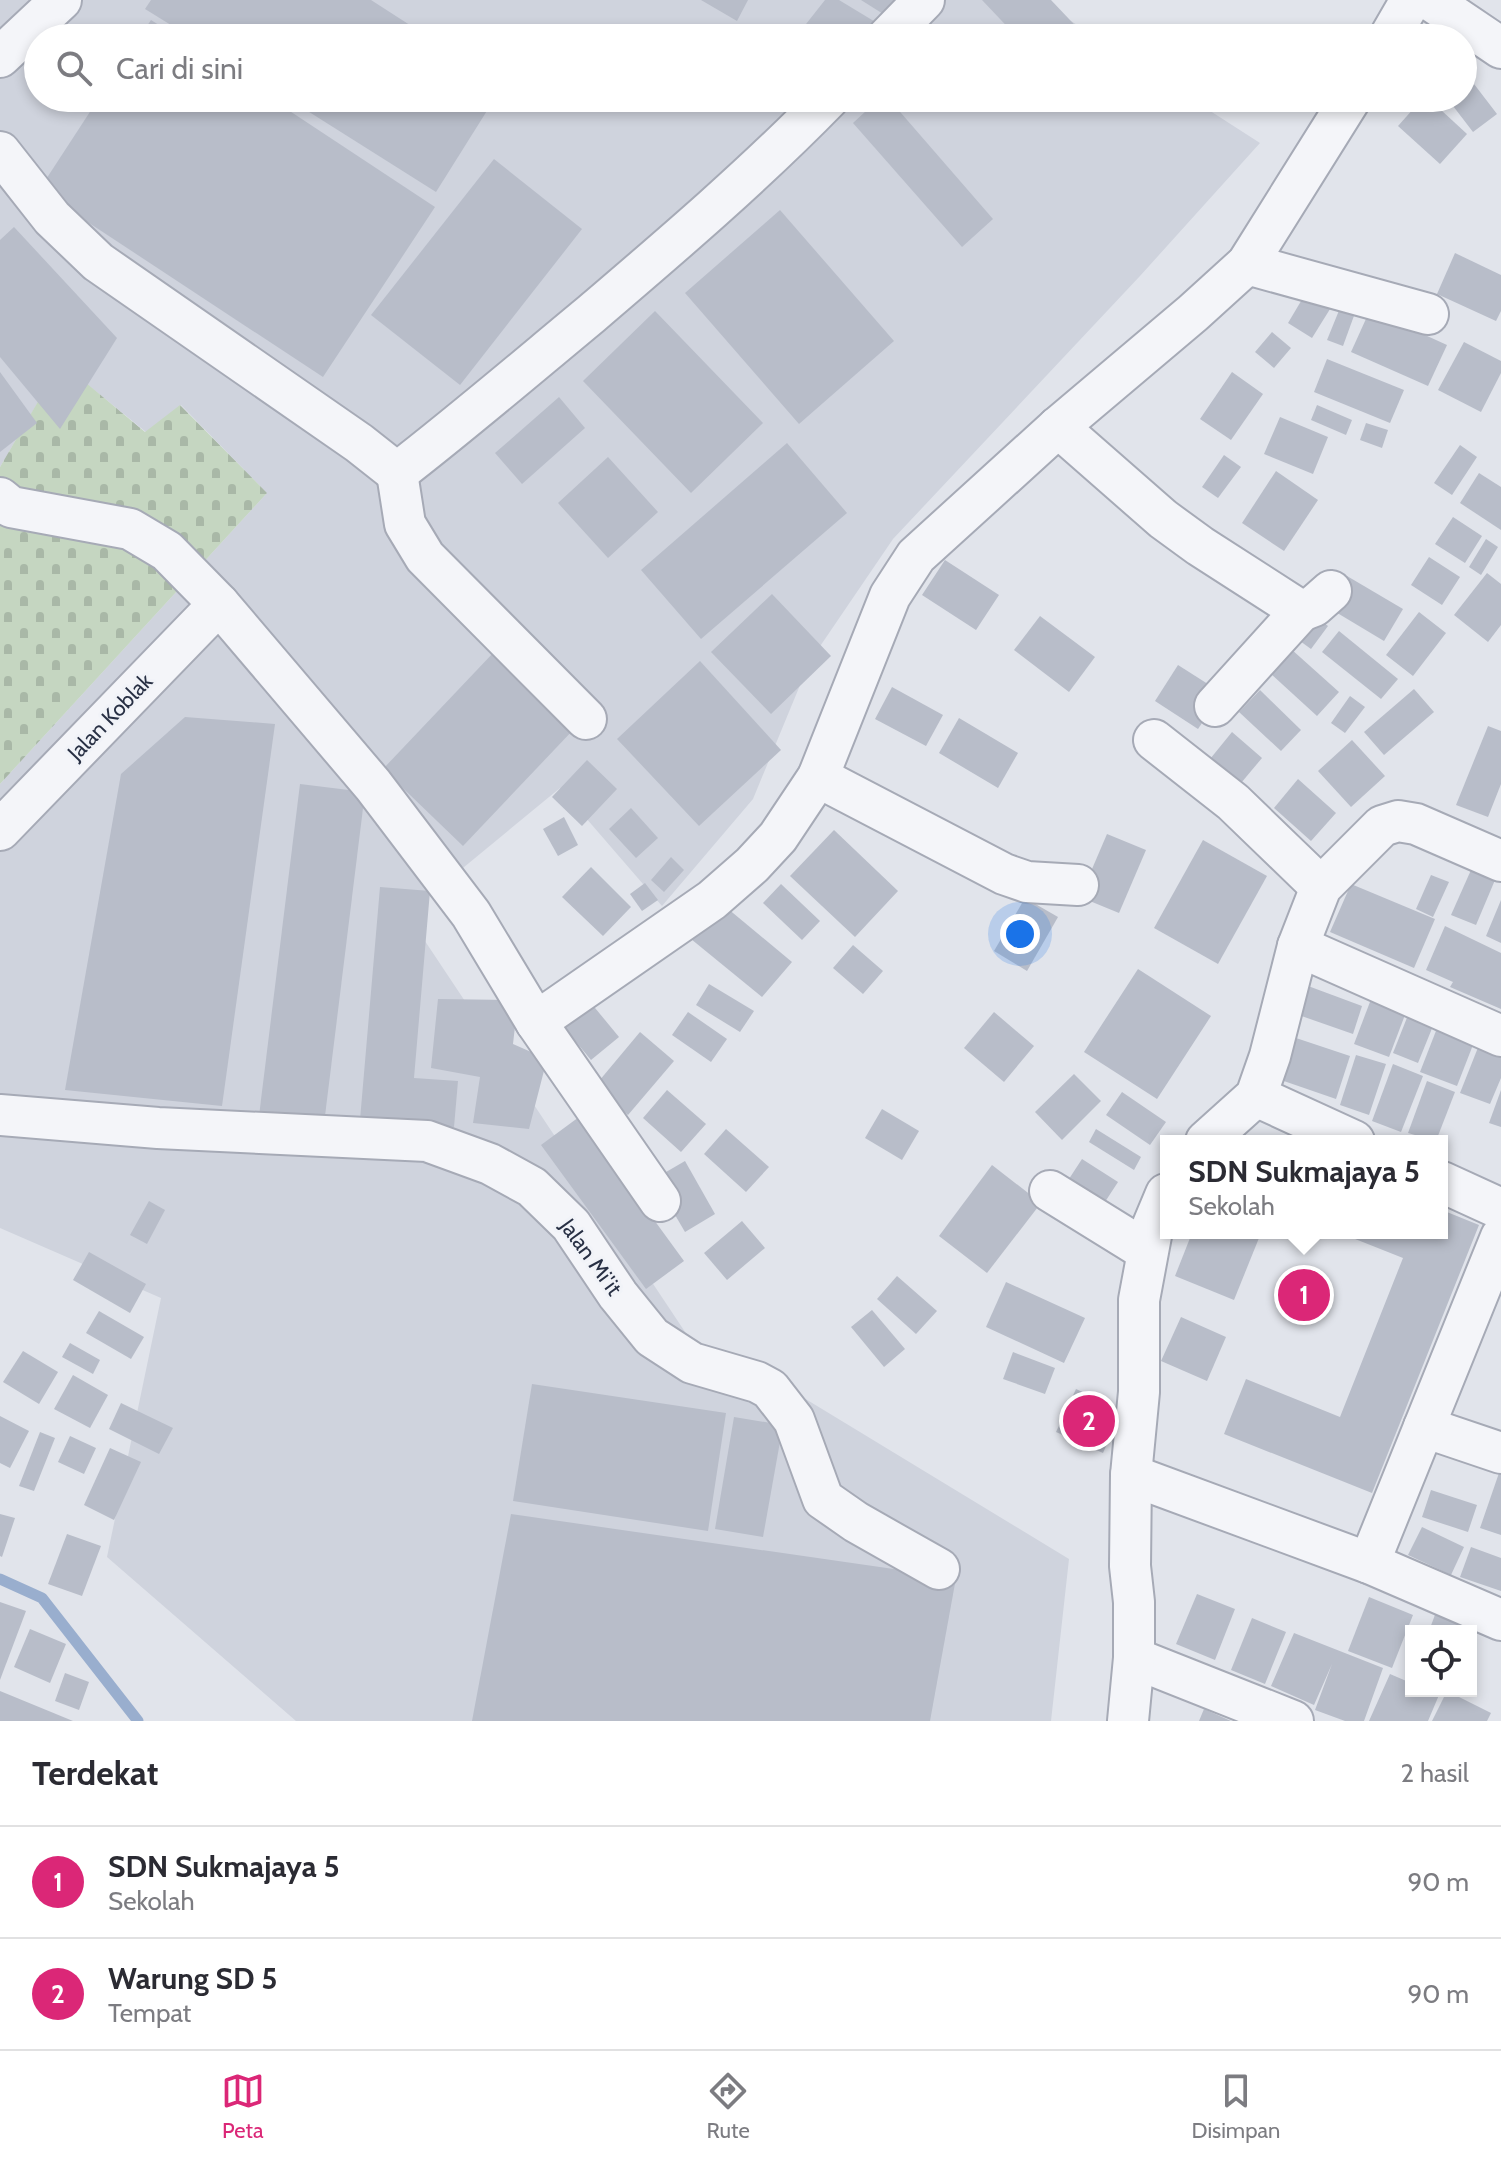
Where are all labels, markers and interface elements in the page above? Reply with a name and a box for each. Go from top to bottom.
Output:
search box [24,24,1477,112]
icon: search [52,46,96,90]
text: Cari di sini [116,50,243,87]
street label: Jalan Koblak [61,668,158,767]
your location [1000,914,1040,954]
popup [1160,1135,1448,1239]
text: SDN Sukmajaya 5 [1188,1153,1420,1190]
text: Sekolah [1188,1190,1275,1222]
street label: Jalan Mi'it [554,1212,628,1301]
pin: 1 [1278,1265,1330,1325]
pin: 2 [1063,1391,1115,1451]
map controls [1405,1625,1477,1697]
button: locate [1405,1625,1477,1697]
text: Terdekat [32,1752,158,1794]
text: 2 hasil [1401,1757,1469,1789]
text: SDN Sukmajaya 5 [108,1848,340,1885]
text: 1 [53,1866,63,1898]
text: 90 m [1407,1866,1469,1898]
text: Sekolah [108,1885,195,1917]
text: Warung SD 5 [108,1960,277,1997]
text: 2 [51,1978,65,2010]
text: 90 m [1407,1978,1469,2010]
text: Tempat [108,1997,191,2029]
tab: Peta [221,2069,265,2144]
tab: Rute [706,2069,750,2144]
tab: Disimpan [1192,2069,1280,2144]

